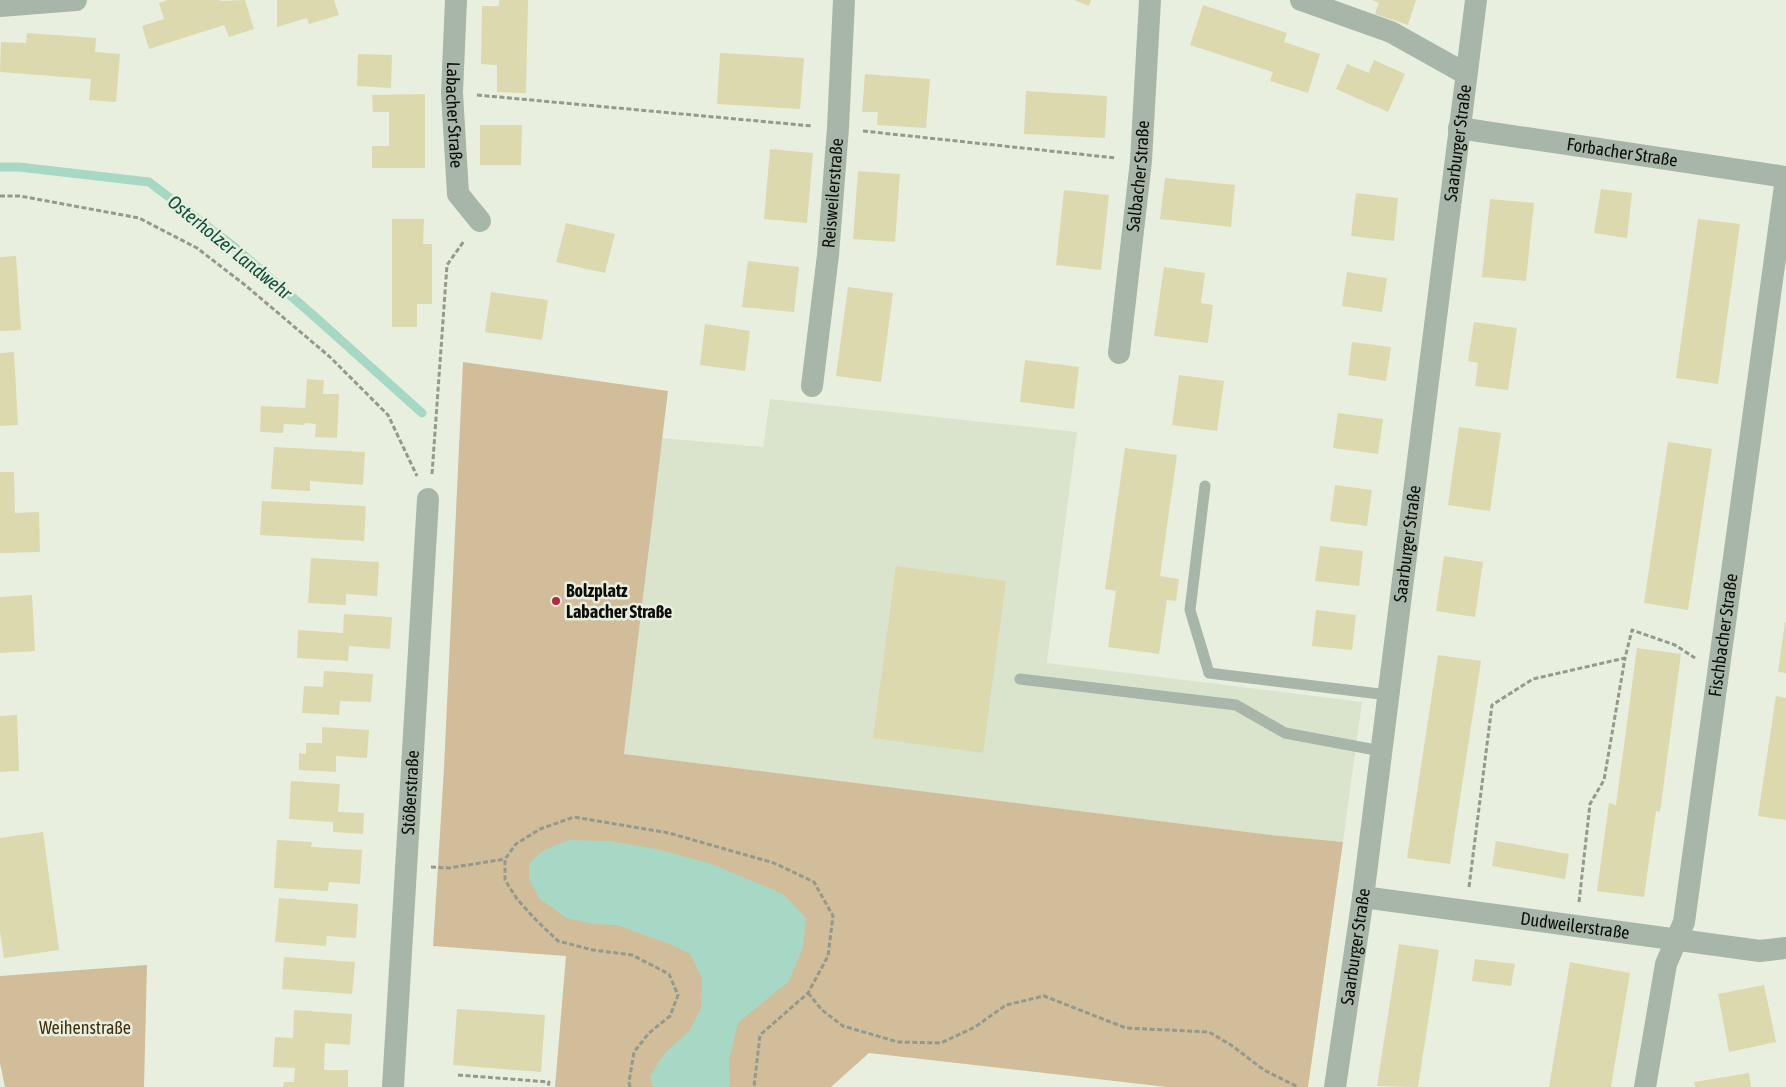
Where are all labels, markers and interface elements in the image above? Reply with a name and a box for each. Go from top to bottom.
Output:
street label: Labacher Straße [442,61,467,169]
street label: Saarburger Straße [1440,83,1475,203]
street label: Salbacher Straße [1122,120,1153,233]
street label: Forbacher Straße [1565,133,1679,171]
street label: Reisweilerstraße [818,137,847,249]
water label: Osterholzer Landwehr [164,190,297,305]
street label: Saarburger Straße [1389,484,1425,604]
street label: Fischbacher Straße [1704,572,1742,698]
place label: Bolzplatz Labacher Straße [566,580,672,622]
marker: Bolzplatz Labacher Straße [550,595,562,607]
street label: Stößerstraße [397,750,423,835]
street label: Saarburger Straße [1336,887,1374,1006]
street label: Dudweilerstraße [1519,908,1631,943]
park label: Weihenstraße [39,1017,131,1038]

